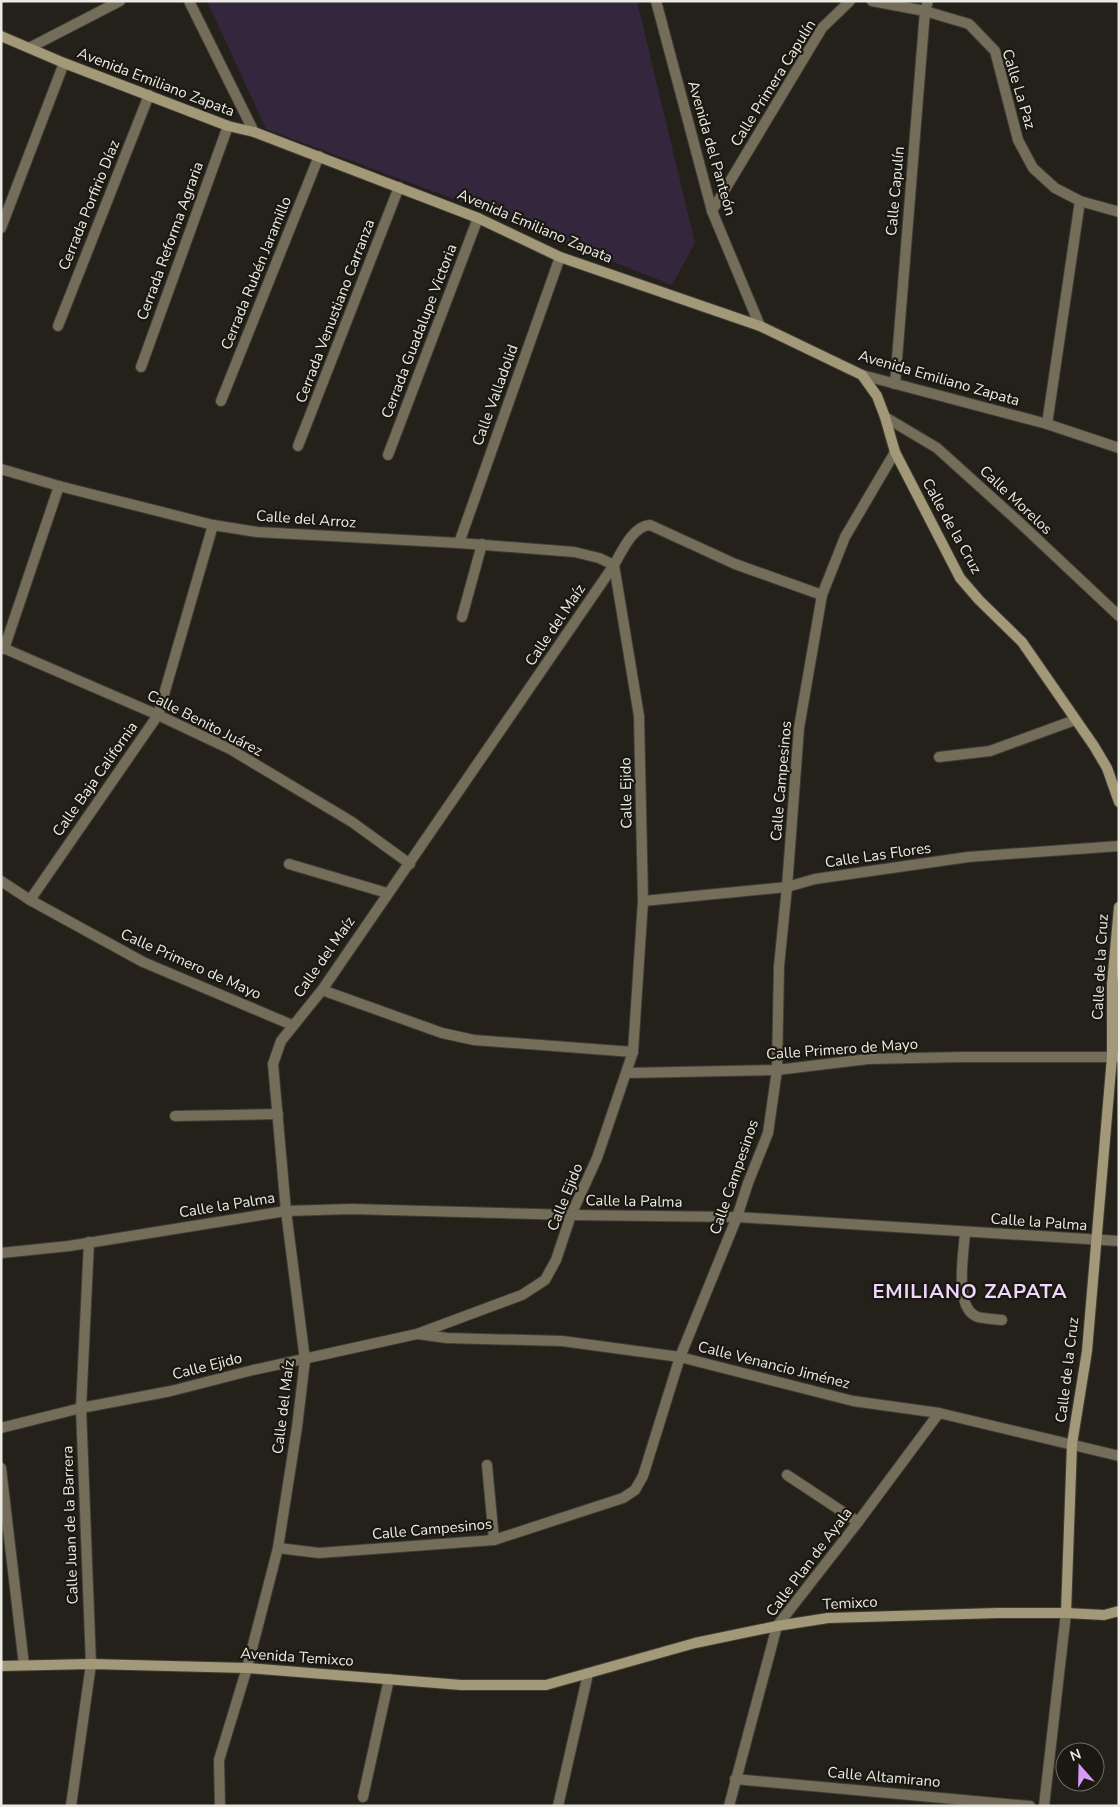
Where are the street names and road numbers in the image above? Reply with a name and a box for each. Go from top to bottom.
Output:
street label: Calle Primera Capulín [726,16,820,150]
street label: Avenida Emiliano Zapata [75,43,237,121]
street label: Calle La Paz [997,47,1041,131]
street label: Avenida del Panteón [683,78,741,218]
street label: Cerrada Porfirio Díaz [54,137,124,273]
street label: Calle Capulín [881,145,909,237]
street label: Cerrada Reforma Agraria [132,159,208,323]
street label: Avenida Emiliano Zapata [454,184,616,268]
street label: Cerrada Rubén Jaramillo [216,193,296,353]
street label: Cerrada Venustiano Carranza [291,216,379,406]
street label: Cerrada Guadalupe Victoria [376,241,462,421]
street label: Calle Valladolid [467,342,523,448]
street label: Avenida Emiliano Zapata [856,345,1022,411]
street label: Calle Morelos [975,461,1057,539]
street label: Calle de la Cruz [918,475,986,577]
street label: Calle del Arroz [255,506,357,532]
street label: Calle del Maíz [520,580,590,670]
street label: Calle Benito Juárez [144,685,266,761]
street label: Calle Baja California [48,718,142,840]
street label: Calle Campesinos [766,720,796,842]
street label: Calle Ejido [615,757,637,829]
street label: Calle Las Flores [824,838,932,872]
street label: Calle del Maíz [289,912,359,1002]
street label: Calle de la Cruz [1087,913,1113,1020]
street label: Calle Primero de Mayo [117,924,265,1004]
street label: Calle Primero de Mayo [765,1034,919,1064]
street label: Calle Campesinos [705,1117,763,1237]
street label: Calle Ejido [542,1160,588,1234]
street label: Calle la Palma [178,1188,276,1222]
street label: Calle la Palma [585,1190,683,1212]
street label: Calle la Palma [990,1209,1088,1235]
street label: Calle de la Cruz [1051,1316,1083,1424]
street label: Calle Venancio Jiménez [696,1336,852,1394]
street label: Calle Ejido [170,1348,244,1384]
street label: Calle del Maíz [267,1359,299,1455]
street label: Calle Juan de la Barrera [57,1445,83,1605]
street label: Calle Plan de Ayala [761,1503,857,1621]
street label: Calle Campesinos [371,1514,493,1544]
street label: Temixco [822,1592,878,1614]
street label: Avenida Temixco [240,1643,354,1671]
street label: Calle Altamirano [827,1762,941,1792]

